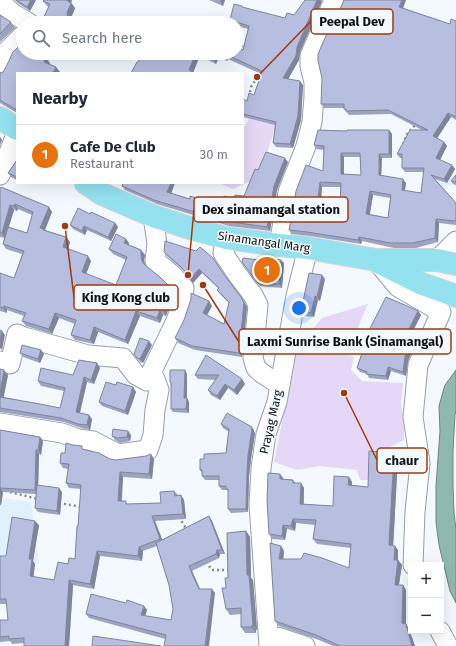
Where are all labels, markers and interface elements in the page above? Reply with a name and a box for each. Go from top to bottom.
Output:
callout: Peepal Dev [311,9,393,34]
text: Peepal Dev [319,14,385,29]
search box [16,16,244,60]
icon: search [30,27,52,49]
text: Search here [62,29,142,47]
text: Nearby [32,88,87,109]
text: Cafe De Club [70,138,156,156]
text: 1 [42,147,48,162]
text: 30 m [200,147,228,162]
text: Restaurant [70,156,134,171]
callout: Dex sinamangal station [194,197,348,222]
text: Dex sinamangal station [202,202,340,217]
street label: Sinamangal Marg [217,229,312,256]
pin: 1 [254,255,280,285]
callout: King Kong club [74,285,178,310]
text: King Kong club [82,290,170,305]
your location [289,298,309,318]
callout: Laxmi Sunrise Bank (Sinamangal) [239,329,451,354]
text: Laxmi Sunrise Bank (Sinamangal) [247,334,443,349]
street label: Prayag Marg [257,388,285,455]
callout: chaur [377,448,427,473]
text: chaur [385,453,420,468]
map controls [408,562,444,634]
button: + [408,562,444,598]
button: − [408,598,444,634]

